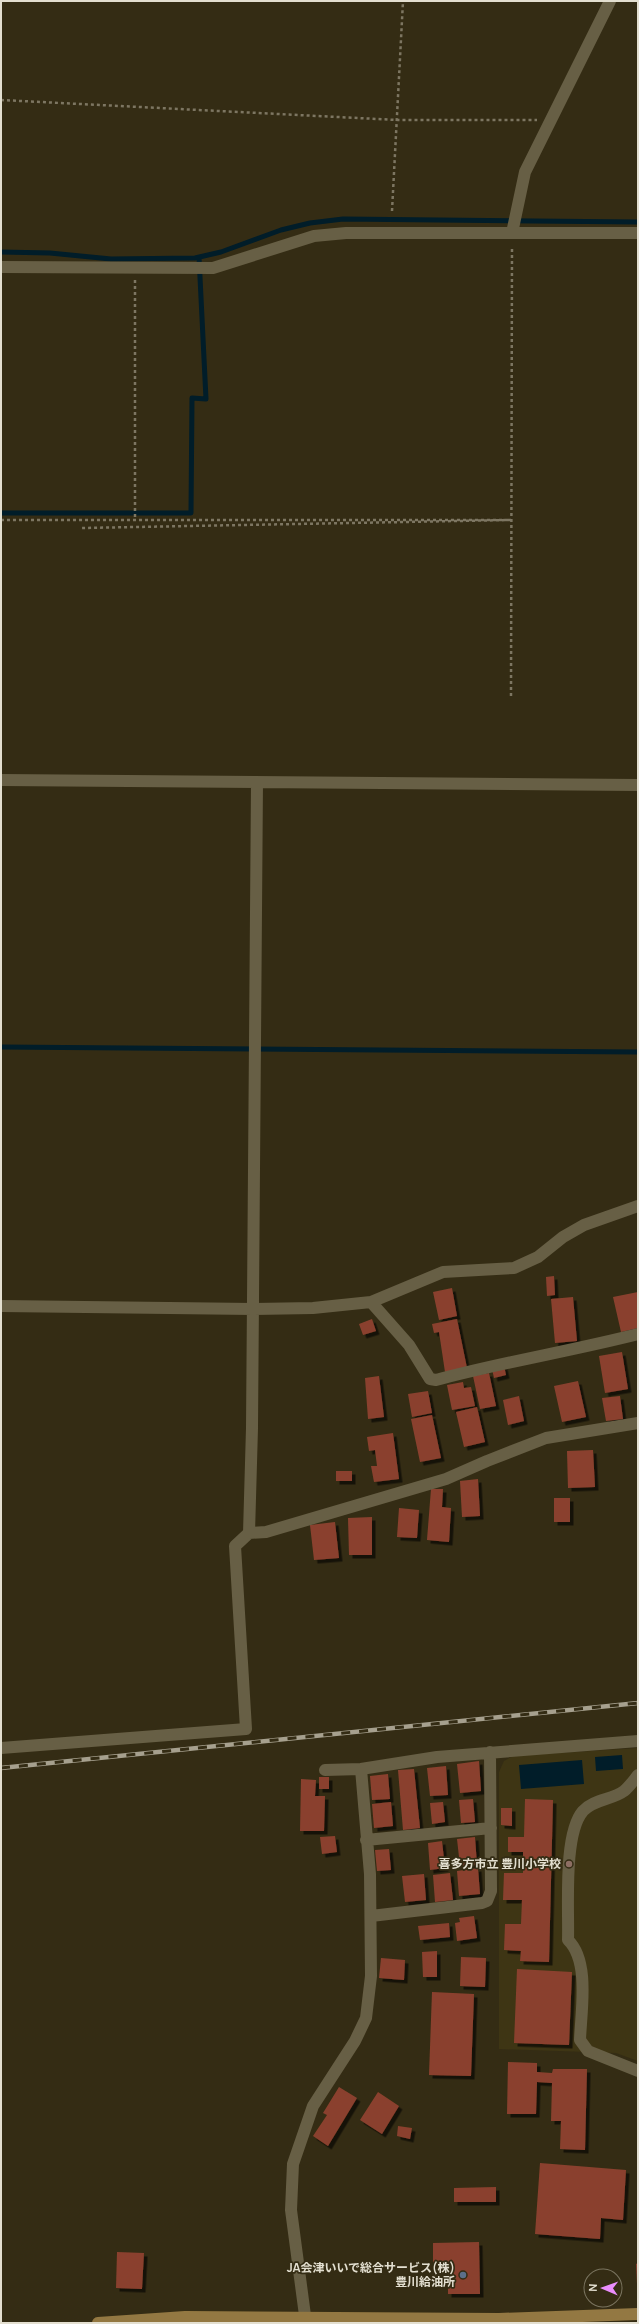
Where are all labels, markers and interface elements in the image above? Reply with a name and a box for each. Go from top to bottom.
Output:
place label: 喜多方市立 豊川小学校 [439,1855,561,1872]
marker: 喜多方市立 豊川小学校 [564,1859,574,1869]
place label: JA会津いいで総合サービス(株) 豊川給油所 [287,2259,455,2290]
north arrow [583,2268,623,2308]
marker: JA会津いいで総合サービス(株) 豊川給油所 [458,2270,468,2280]
text: N [585,2283,600,2292]

